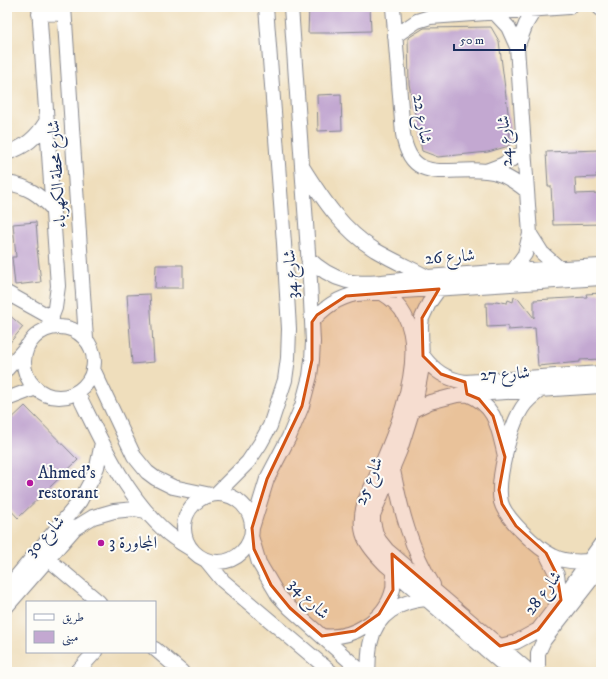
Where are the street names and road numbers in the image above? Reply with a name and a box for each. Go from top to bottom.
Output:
street label: شارع 22 [405,93,437,146]
street label: شارع 24 [492,115,520,167]
street label: شارع محطة الكهرباء [42,119,74,229]
street label: شارع 26 [424,244,476,272]
street label: شارع 34 [278,249,306,299]
street label: شارع 27 [479,362,531,388]
street label: شارع 25 [349,454,390,509]
street label: شارع 30 [20,511,71,563]
street label: شارع 28 [519,566,568,621]
street label: شارع 34 [282,574,334,626]

